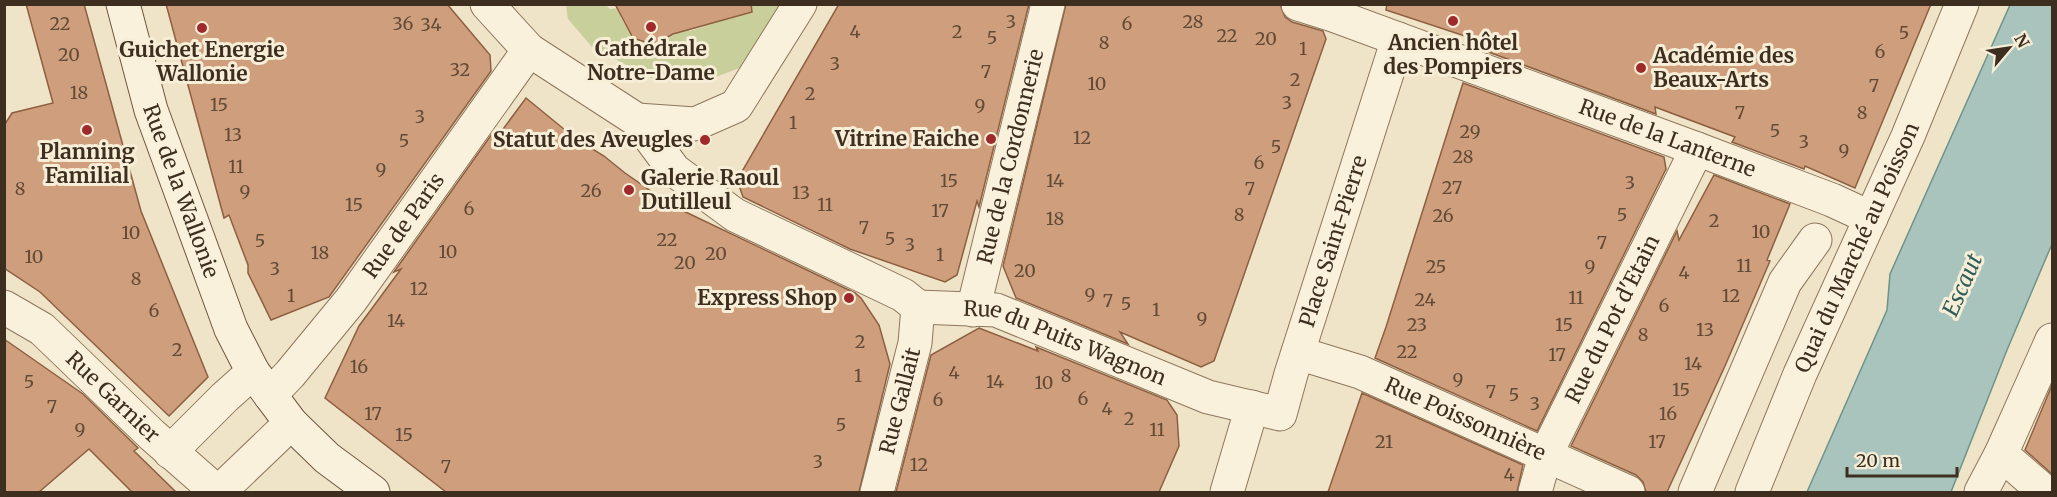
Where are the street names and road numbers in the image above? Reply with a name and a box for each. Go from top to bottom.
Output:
street label: Rue de la Cordonnerie [971,46,1049,267]
street label: Rue de la Lanterne [1575,93,1760,183]
street label: Rue de la Wallonie [137,100,225,282]
street label: Quai du Marché au Poisson [1788,118,1925,377]
street label: Place Saint-Pierre [1293,152,1373,330]
street label: Rue de Paris [357,167,450,284]
street label: Rue du Pot d'Etain [1559,230,1665,408]
street label: Rue du Puits Wagnon [963,295,1170,391]
street label: Rue Garnier [60,345,165,448]
street label: Rue Gallait [873,345,926,457]
street label: Rue Poissonnière [1380,371,1550,466]

